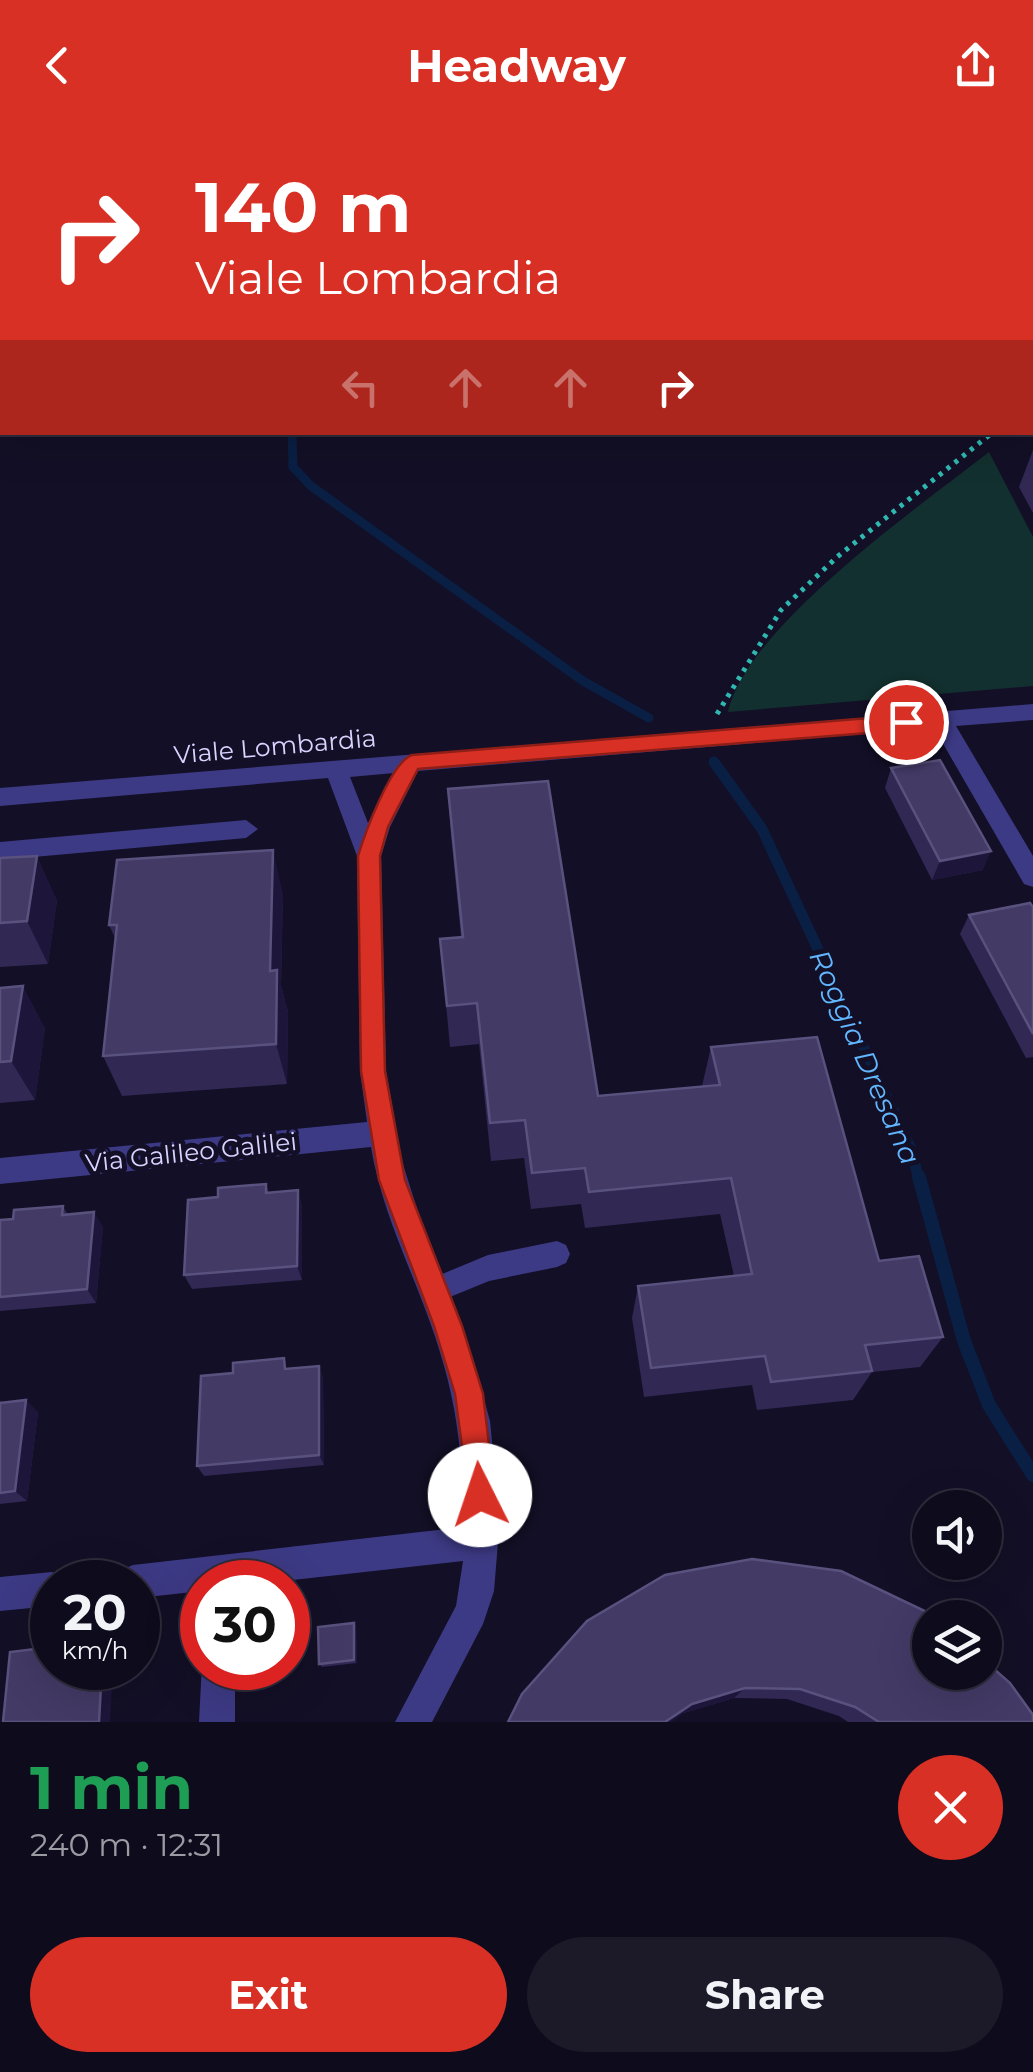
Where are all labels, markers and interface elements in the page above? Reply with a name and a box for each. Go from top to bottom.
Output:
icon: back [30,38,85,93]
text: Headway [407,38,626,93]
icon: share [948,38,1003,93]
text: 140 m [195,164,411,250]
icon: right [30,170,160,300]
text: Viale Lombardia [195,250,561,305]
icon: left [333,360,388,415]
icon: ahead [438,360,493,415]
icon: ahead [543,360,598,415]
icon: right [648,360,703,415]
pin [864,680,949,765]
icon: arrive [879,695,934,750]
street label: Viale Lombardia [172,722,378,770]
water label: Roggia Dresana [802,944,928,1170]
street label: Via Galileo Galilei [84,1126,298,1178]
position arrow [428,1443,532,1547]
map controls [912,1490,1002,1690]
button: sound [912,1490,1002,1580]
speed limit sign: 30 [180,1560,310,1690]
text: 20 [63,1582,127,1643]
button: layers [912,1600,1002,1690]
text: km/h [62,1635,128,1665]
text: 1 min [30,1751,193,1824]
button: close [898,1755,1003,1860]
text: 240 m · 12:31 [30,1825,223,1864]
button: Exit [30,1937,507,2052]
button: Share [527,1937,1003,2052]

